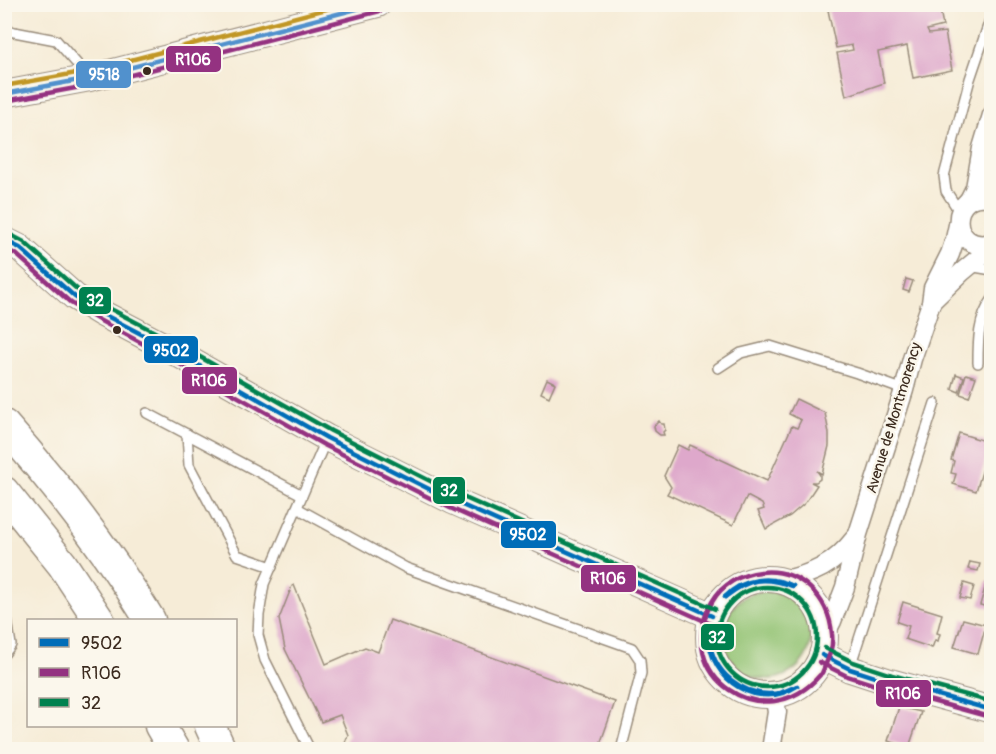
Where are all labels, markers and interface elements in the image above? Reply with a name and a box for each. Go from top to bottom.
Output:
line badge: R106 [165,45,222,73]
text: R106 [175,50,211,70]
line badge: 9518 [75,60,132,89]
text: 9518 [88,65,120,85]
unlabelled marker [141,65,153,77]
line badge: 32 [78,286,112,315]
text: 32 [86,291,104,311]
unlabelled marker [111,324,123,336]
line badge: 9502 [143,335,199,364]
street label: Avenue de Montmorency [862,340,926,496]
text: 9502 [153,341,189,361]
line badge: R106 [181,366,238,395]
text: R106 [191,371,227,391]
line badge: 32 [432,476,466,505]
text: 32 [440,481,458,501]
line badge: 9502 [500,520,557,549]
text: 9502 [510,525,546,545]
line badge: R106 [580,564,637,593]
text: R106 [590,569,626,589]
legend [27,619,237,727]
line badge: 32 [700,623,735,651]
text: 32 [708,628,726,648]
text: 9502 [81,632,122,655]
text: R106 [81,662,121,685]
line badge: R106 [875,679,932,708]
text: R106 [885,684,921,704]
text: 32 [81,692,101,715]

